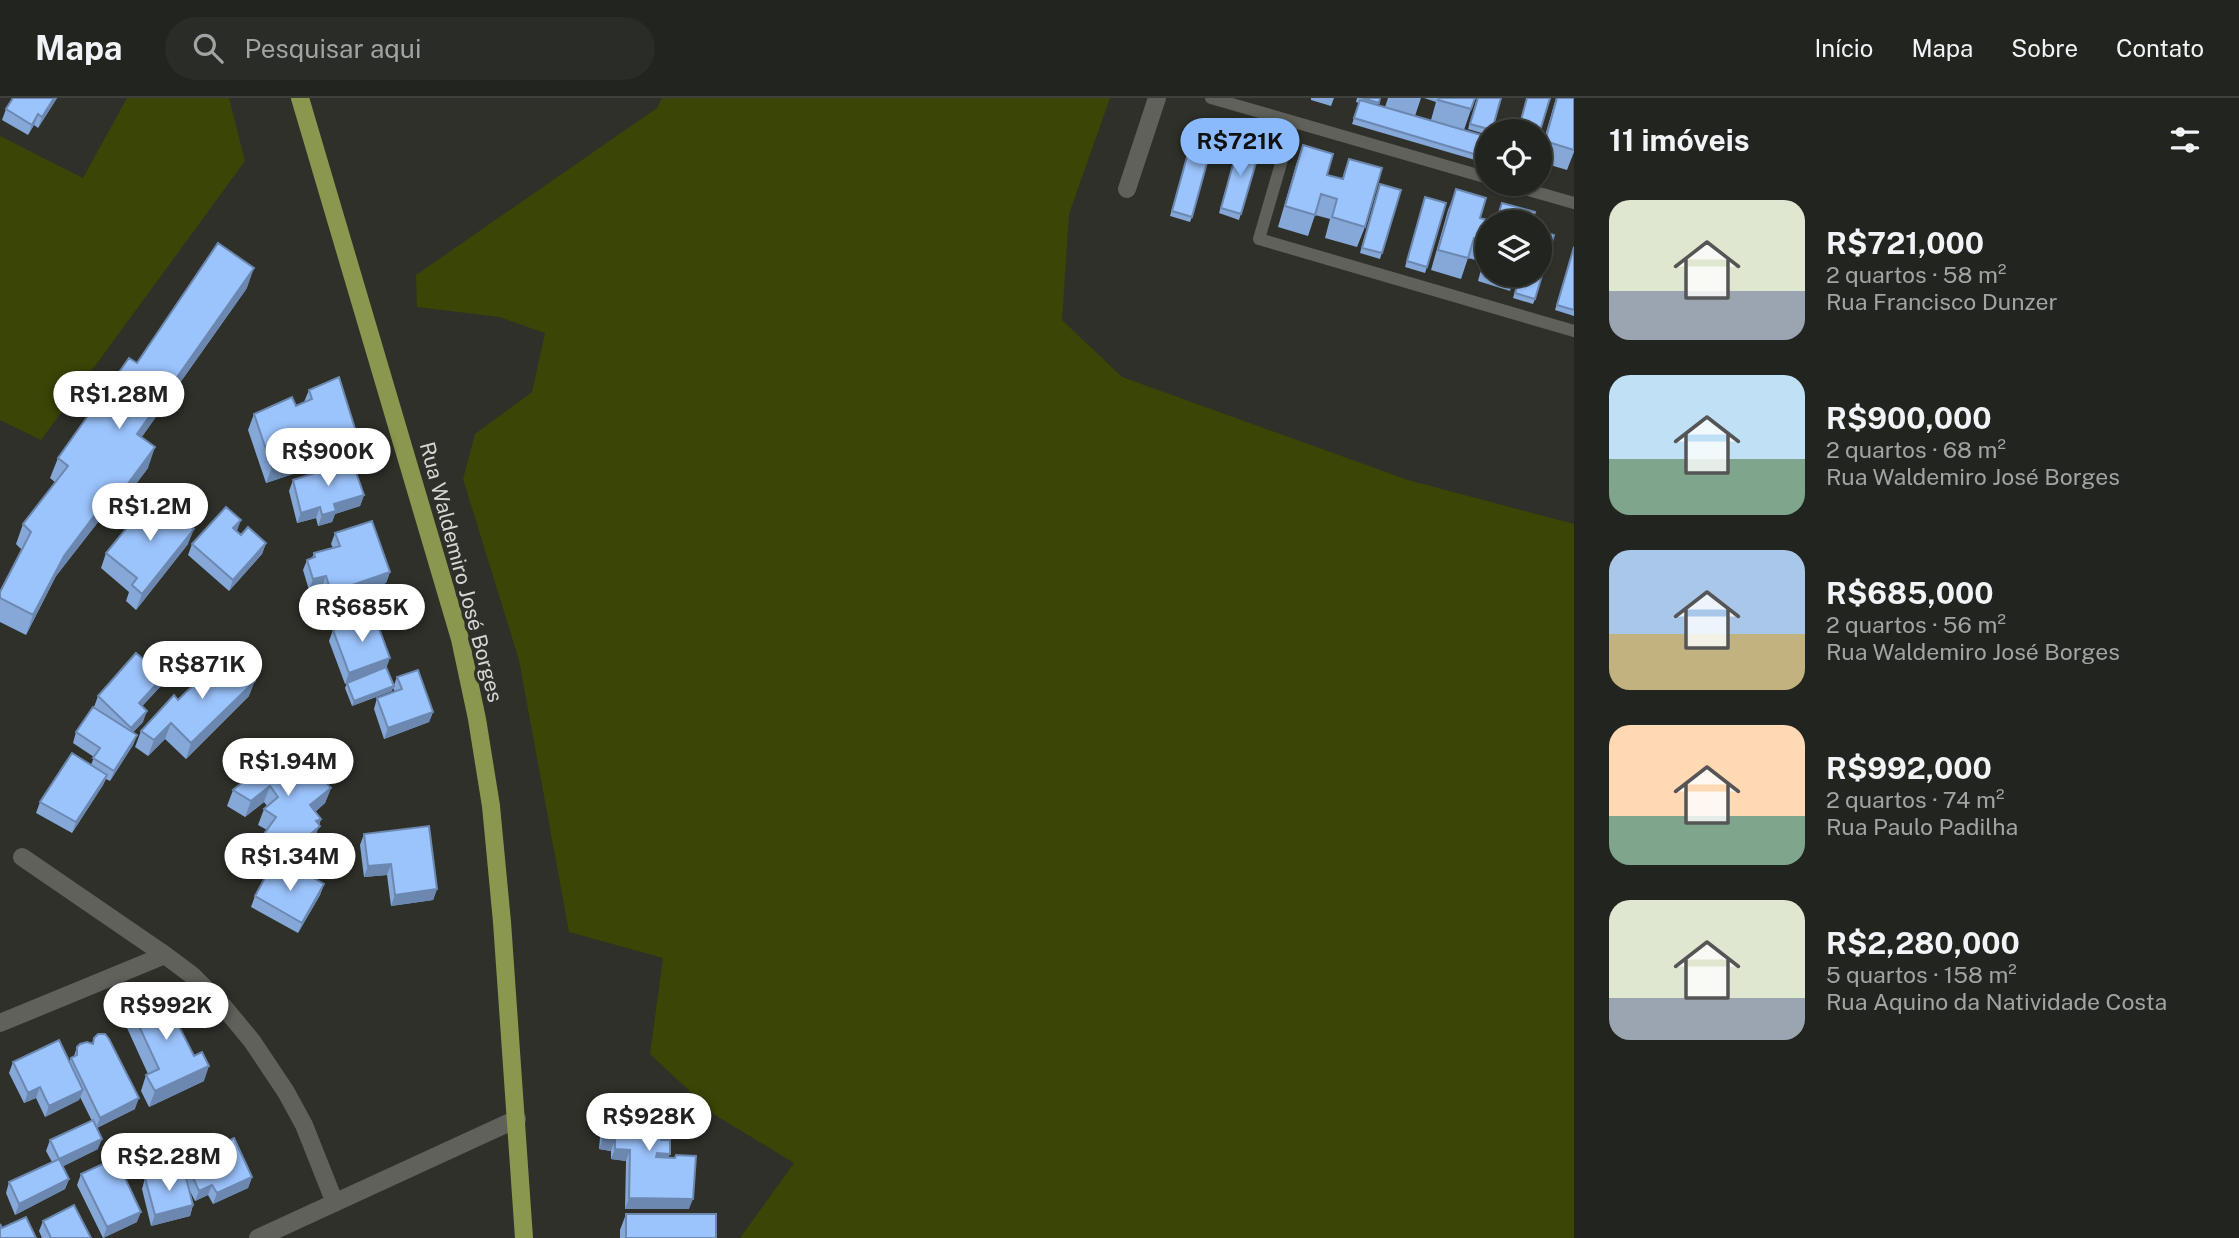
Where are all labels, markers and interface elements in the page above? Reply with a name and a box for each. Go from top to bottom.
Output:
search box [165,17,655,80]
text: Mapa [35,29,123,67]
icon: search [189,29,227,67]
text: Pesquisar aqui [245,33,421,64]
text: Início [1815,34,1873,62]
text: Mapa [1911,34,1973,62]
text: Sobre [2011,34,2078,62]
text: Contato [2116,34,2204,62]
pin: R$721K [1183,118,1297,178]
map controls [1475,119,1552,287]
button: locate [1475,119,1552,196]
icon: filters [2166,121,2204,159]
text: 11 imóveis [1609,122,1750,158]
text: R$721K [1196,127,1284,154]
button: layers [1475,210,1552,287]
text: R$721,000 [1826,225,1984,261]
icon: home [1665,228,1749,312]
text: 2 quartos · 58 m² [1826,261,2006,288]
text: Rua Francisco Dunzer [1826,288,2057,315]
pin: R$1.28M [54,372,184,431]
text: R$1.28M [69,380,169,407]
text: R$900,000 [1826,400,1992,436]
icon: home [1665,403,1749,487]
pin: R$900K [271,428,385,488]
text: 2 quartos · 68 m² [1826,436,2006,463]
text: R$900K [282,437,374,464]
street label: Rua Waldemiro José Borges [415,439,508,705]
text: Rua Waldemiro José Borges [1826,463,2120,490]
pin: R$1.2M [93,484,207,543]
text: R$1.2M [108,492,192,519]
text: R$685,000 [1826,575,1994,611]
icon: home [1665,578,1749,662]
pin: R$685K [305,584,419,644]
text: R$685K [315,593,409,620]
text: 2 quartos · 56 m² [1826,611,2006,638]
text: Rua Waldemiro José Borges [1826,638,2120,665]
pin: R$871K [145,642,259,701]
text: R$871K [158,650,246,677]
pin: R$1.94M [223,738,353,798]
text: R$1.94M [239,747,337,774]
text: R$992,000 [1826,750,1992,786]
icon: home [1665,753,1749,837]
text: 2 quartos · 74 m² [1826,786,2004,813]
text: Rua Paulo Padilha [1826,813,2018,840]
pin: R$1.34M [225,834,355,893]
text: R$1.34M [240,842,340,869]
text: R$2,280,000 [1826,925,2020,961]
icon: home [1665,928,1749,1012]
text: 5 quartos · 158 m² [1826,961,2017,988]
pin: R$992K [109,982,223,1042]
text: Rua Aquino da Natividade Costa [1826,988,2167,1015]
text: R$992K [120,991,213,1018]
pin: R$928K [592,1094,706,1153]
text: R$928K [602,1102,696,1129]
pin: R$2.28M [104,1134,234,1193]
text: R$2.28M [117,1142,221,1169]

